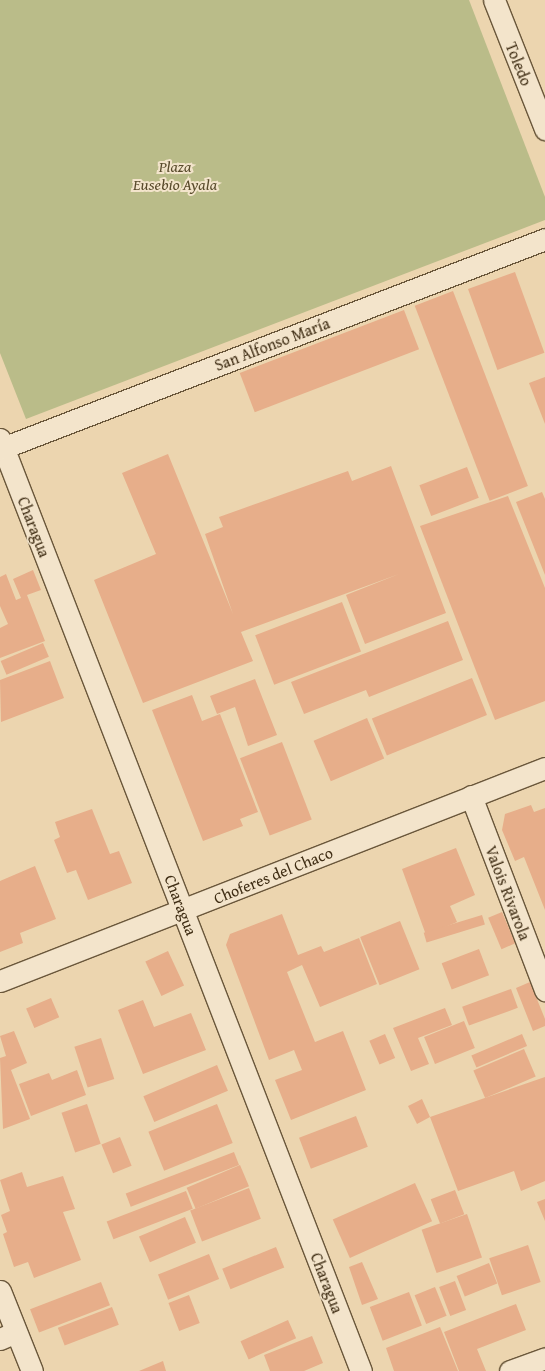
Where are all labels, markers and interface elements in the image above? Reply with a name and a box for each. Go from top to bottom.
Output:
street label: Toledo [502,39,536,89]
park label: Plaza Eusebio Ayala [133,156,217,194]
street label: San Alfonso María [212,313,332,375]
street label: Charagua [14,494,54,560]
street label: Choferes del Chaco [211,842,335,908]
street label: Valois Rivarola [481,843,535,943]
street label: Charagua [161,872,201,938]
street label: Charagua [307,1250,347,1316]

